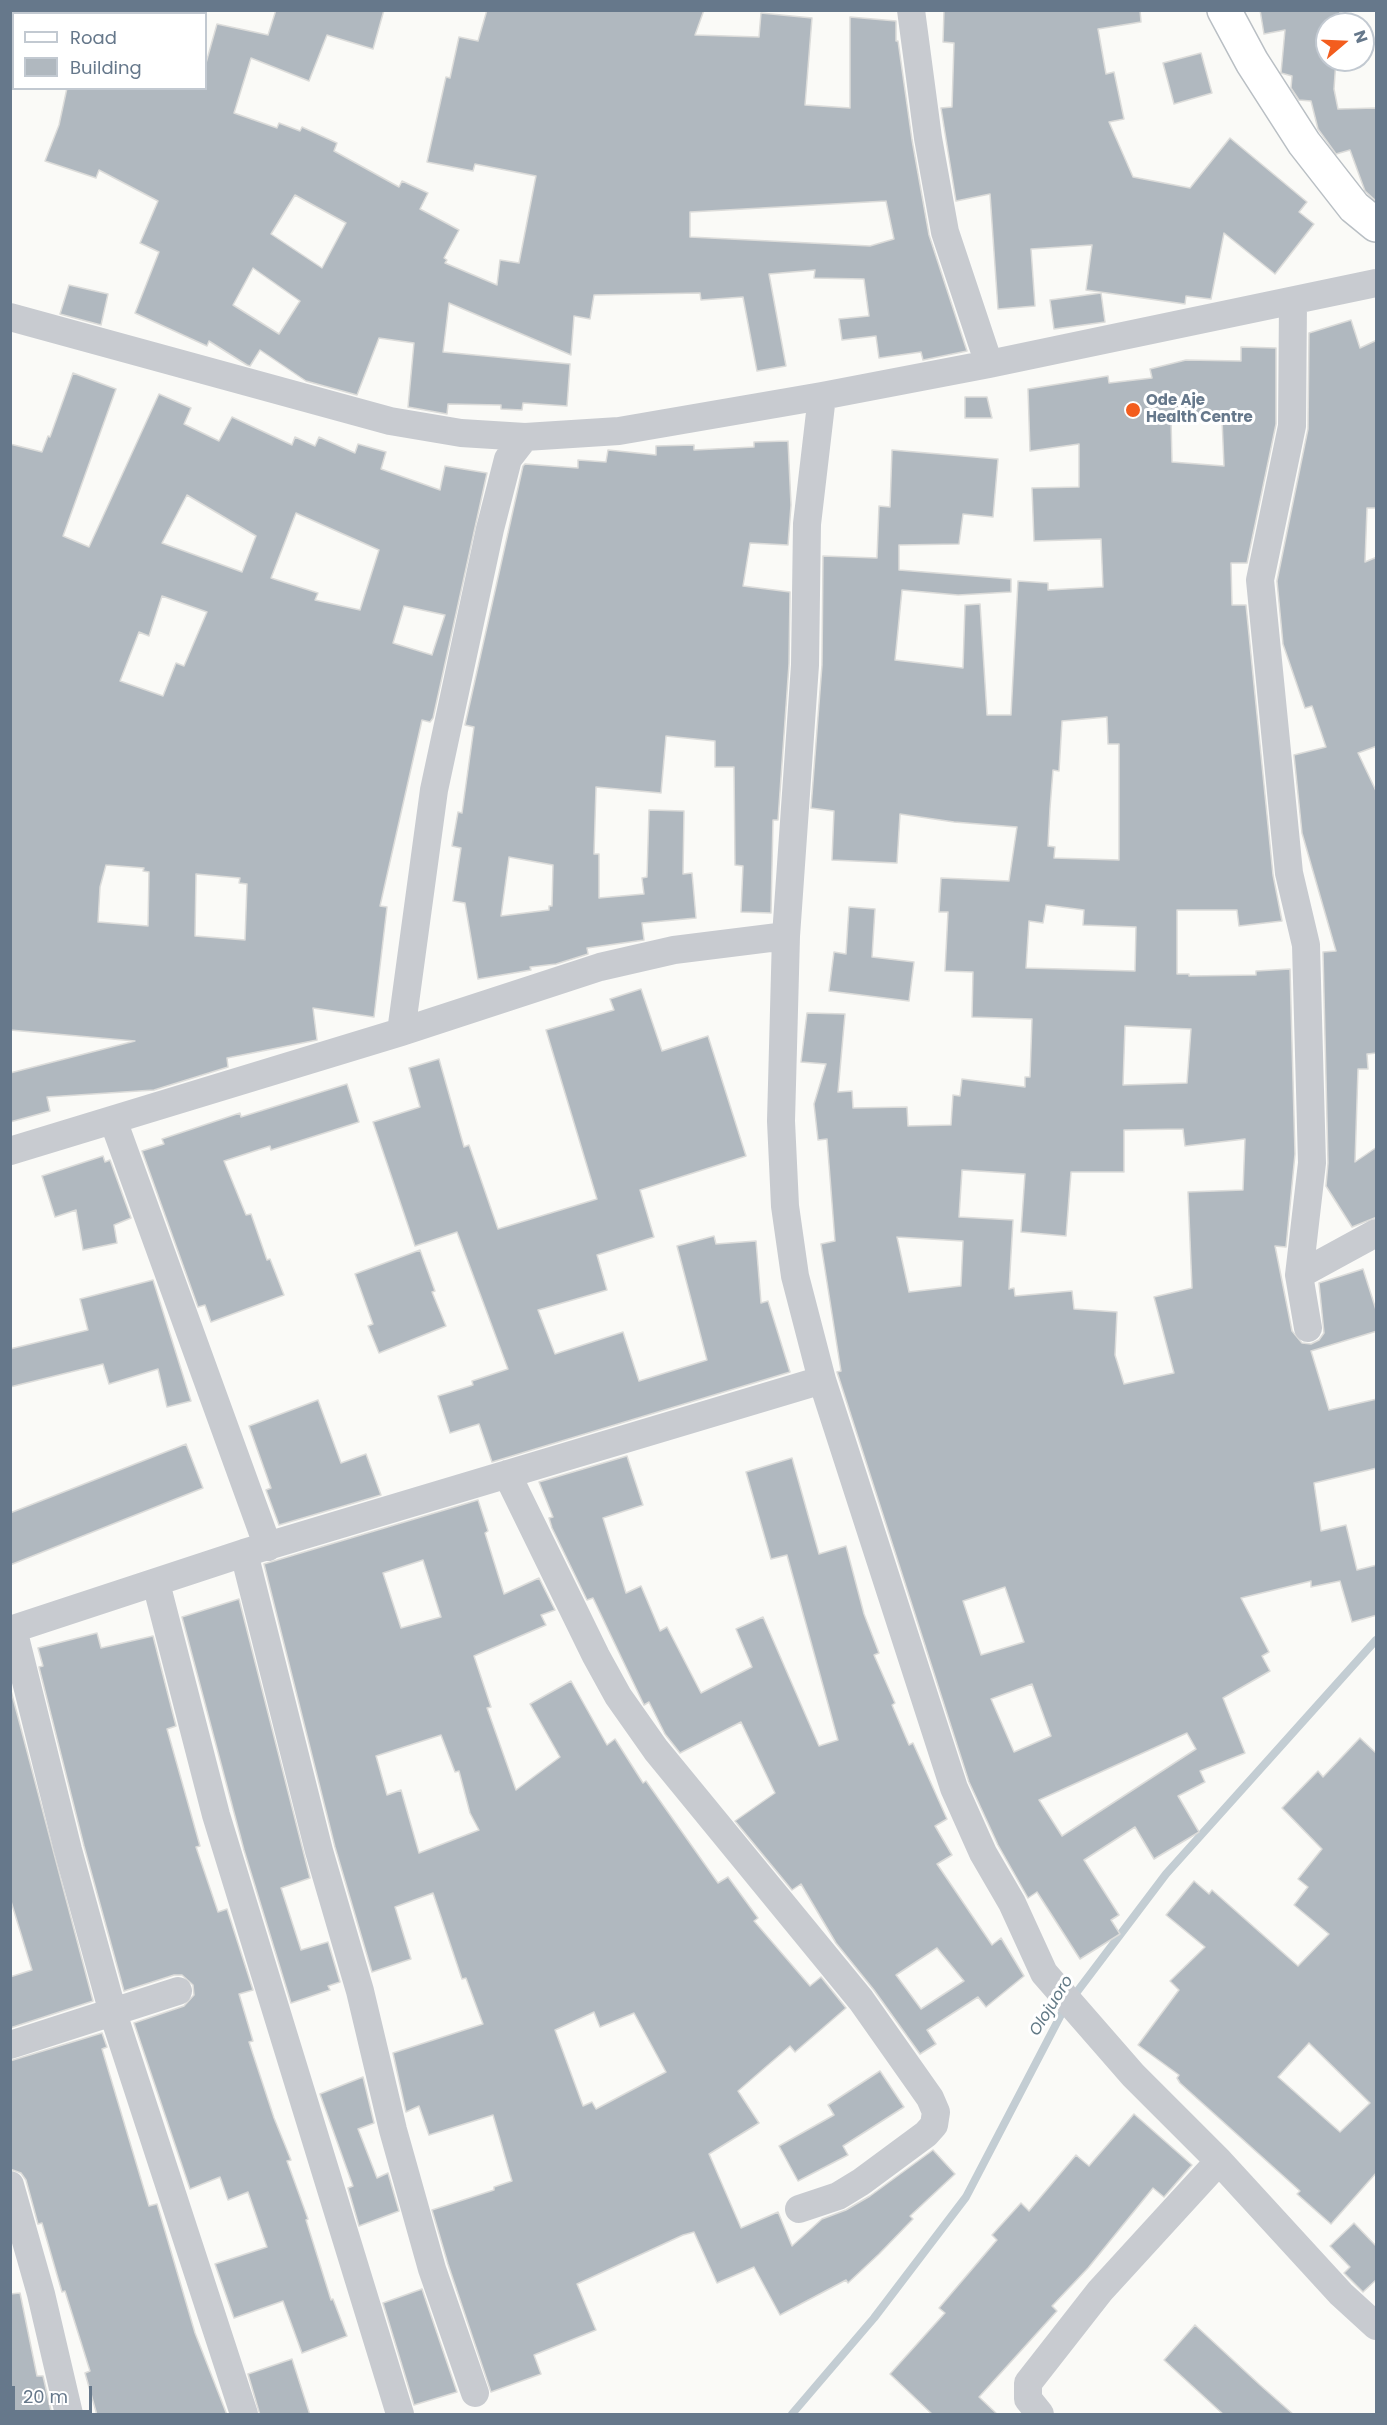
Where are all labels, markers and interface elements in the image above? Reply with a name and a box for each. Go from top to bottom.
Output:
legend [12,12,207,90]
north arrow [1315,12,1375,72]
text: Road [70,25,117,50]
text: N [1348,27,1373,46]
text: Building [70,55,142,80]
place label: Ode Aje Health Centre [1146,392,1253,427]
marker: Ode Aje Health Centre [1124,401,1142,419]
water label: Olojuoro [1026,1972,1078,2040]
scale bar [15,2374,94,2412]
text: 20 m [23,2384,68,2409]

